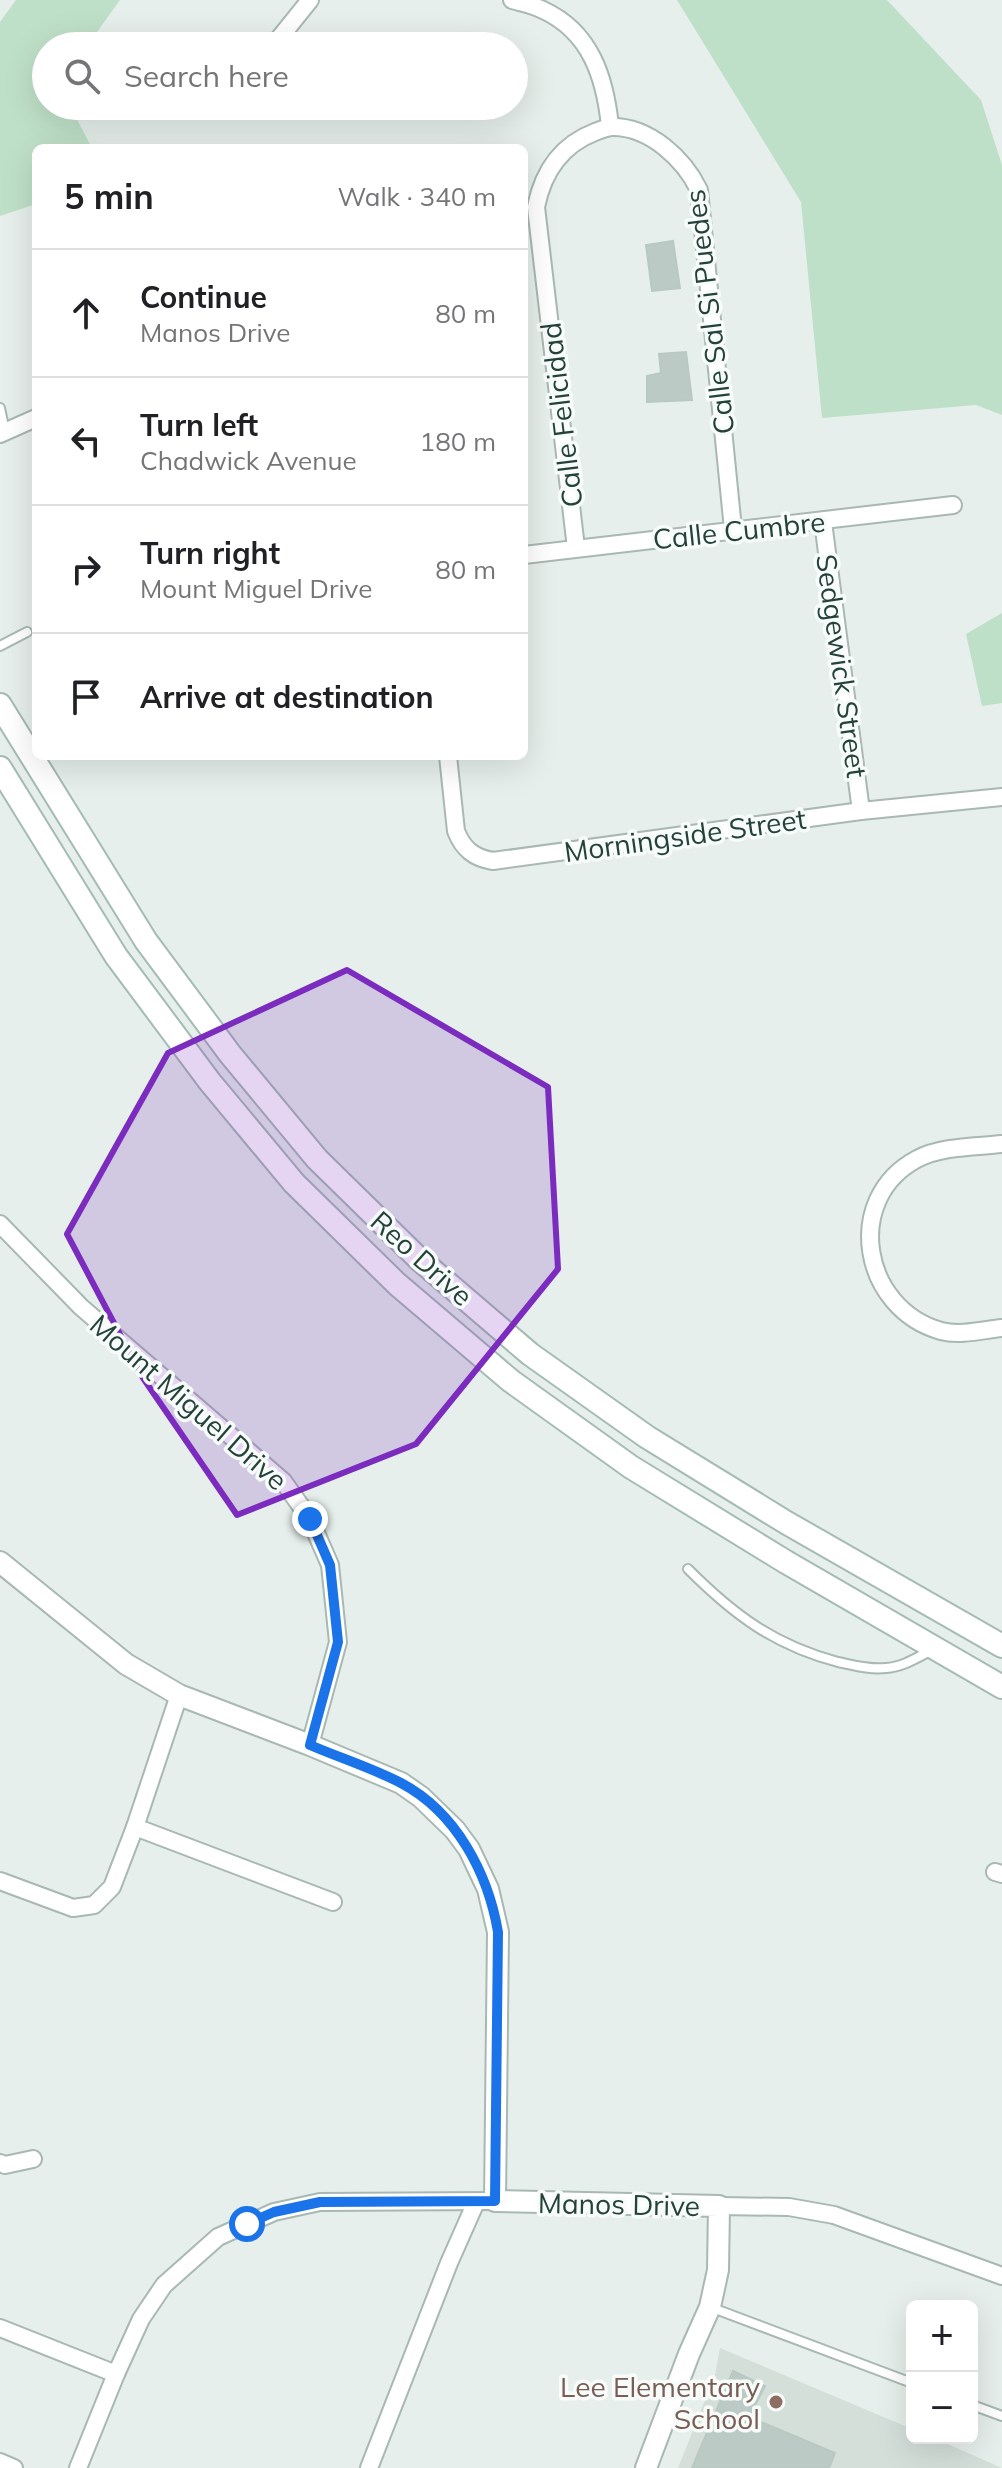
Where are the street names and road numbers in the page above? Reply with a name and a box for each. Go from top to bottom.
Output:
street label: Calle Sal Si Puedes [677,188,741,436]
street label: Calle Felicidad [532,321,590,509]
street label: Calle Cumbre [651,504,827,556]
street label: Sedgewick Street [809,552,875,780]
street label: Morningside Street [562,801,808,869]
street label: Reo Drive [364,1203,480,1313]
street label: Mount Miguel Drive [83,1307,295,1497]
street label: Manos Drive [538,2185,700,2223]

